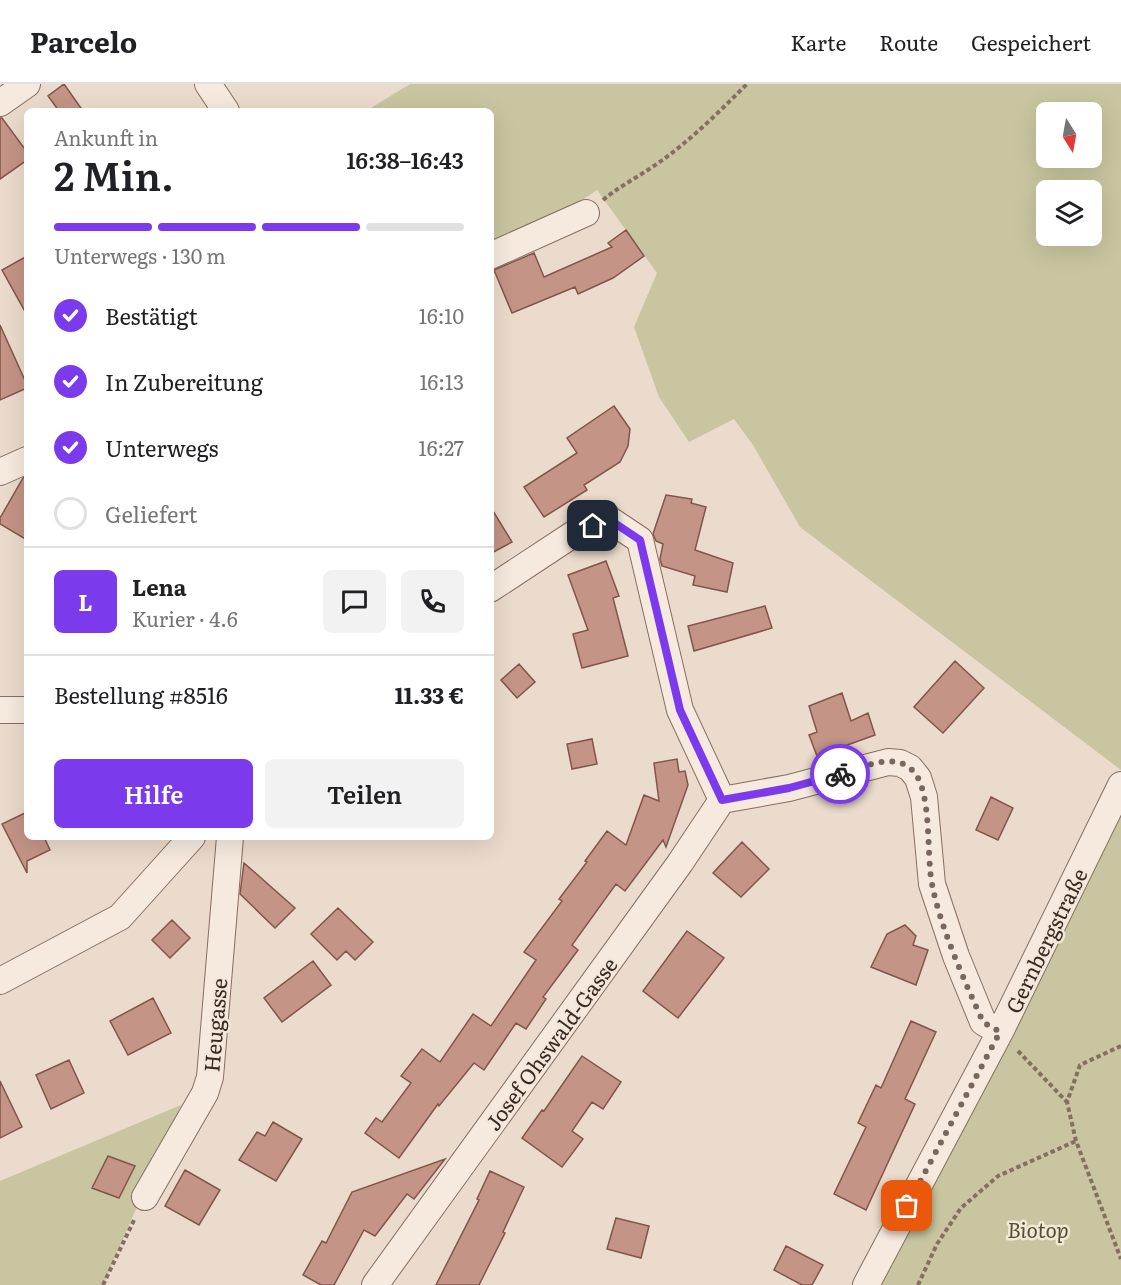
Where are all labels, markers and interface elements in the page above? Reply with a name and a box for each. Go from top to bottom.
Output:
text: Parcelo [30,20,137,62]
text: Karte [790,26,846,57]
text: Route [879,26,938,57]
text: Gespeichert [971,26,1091,57]
north arrow [1036,102,1102,168]
map controls [1036,102,1102,246]
text: Ankunft in [54,122,158,152]
text: 16:38–16:43 [346,143,464,176]
text: 2 Min. [54,145,174,203]
button: layers [1036,180,1102,246]
text: Unterwegs · 130 m [54,240,226,270]
icon: check [54,299,87,332]
text: Bestätigt [105,299,198,332]
text: 16:10 [419,300,464,330]
icon: check [54,365,87,398]
text: In Zubereitung [105,365,263,398]
text: 16:13 [419,366,464,396]
icon: check [54,431,87,464]
text: Unterwegs [105,431,218,464]
text: 16:27 [419,432,464,462]
text: Geliefert [105,497,198,530]
pin [567,500,618,551]
icon: home [576,509,609,542]
text: Lena [132,570,187,603]
button: chat [323,570,386,633]
button: phone [401,570,464,633]
text: L [78,585,93,618]
text: Kurier · 4.6 [132,603,238,633]
text: Bestellung #8516 [54,678,228,711]
text: 11.33 € [395,678,464,711]
courier [810,744,870,804]
icon: bike [824,758,857,791]
button: Hilfe [54,759,253,828]
button: Teilen [265,759,464,828]
street label: Gernbergstraße [996,862,1094,1018]
street label: Josef Ohswald-Gasse [476,950,624,1136]
street label: Heugasse [194,977,234,1073]
pin [881,1180,932,1231]
icon: bag [890,1189,923,1222]
park label: Biotop [1007,1213,1069,1244]

